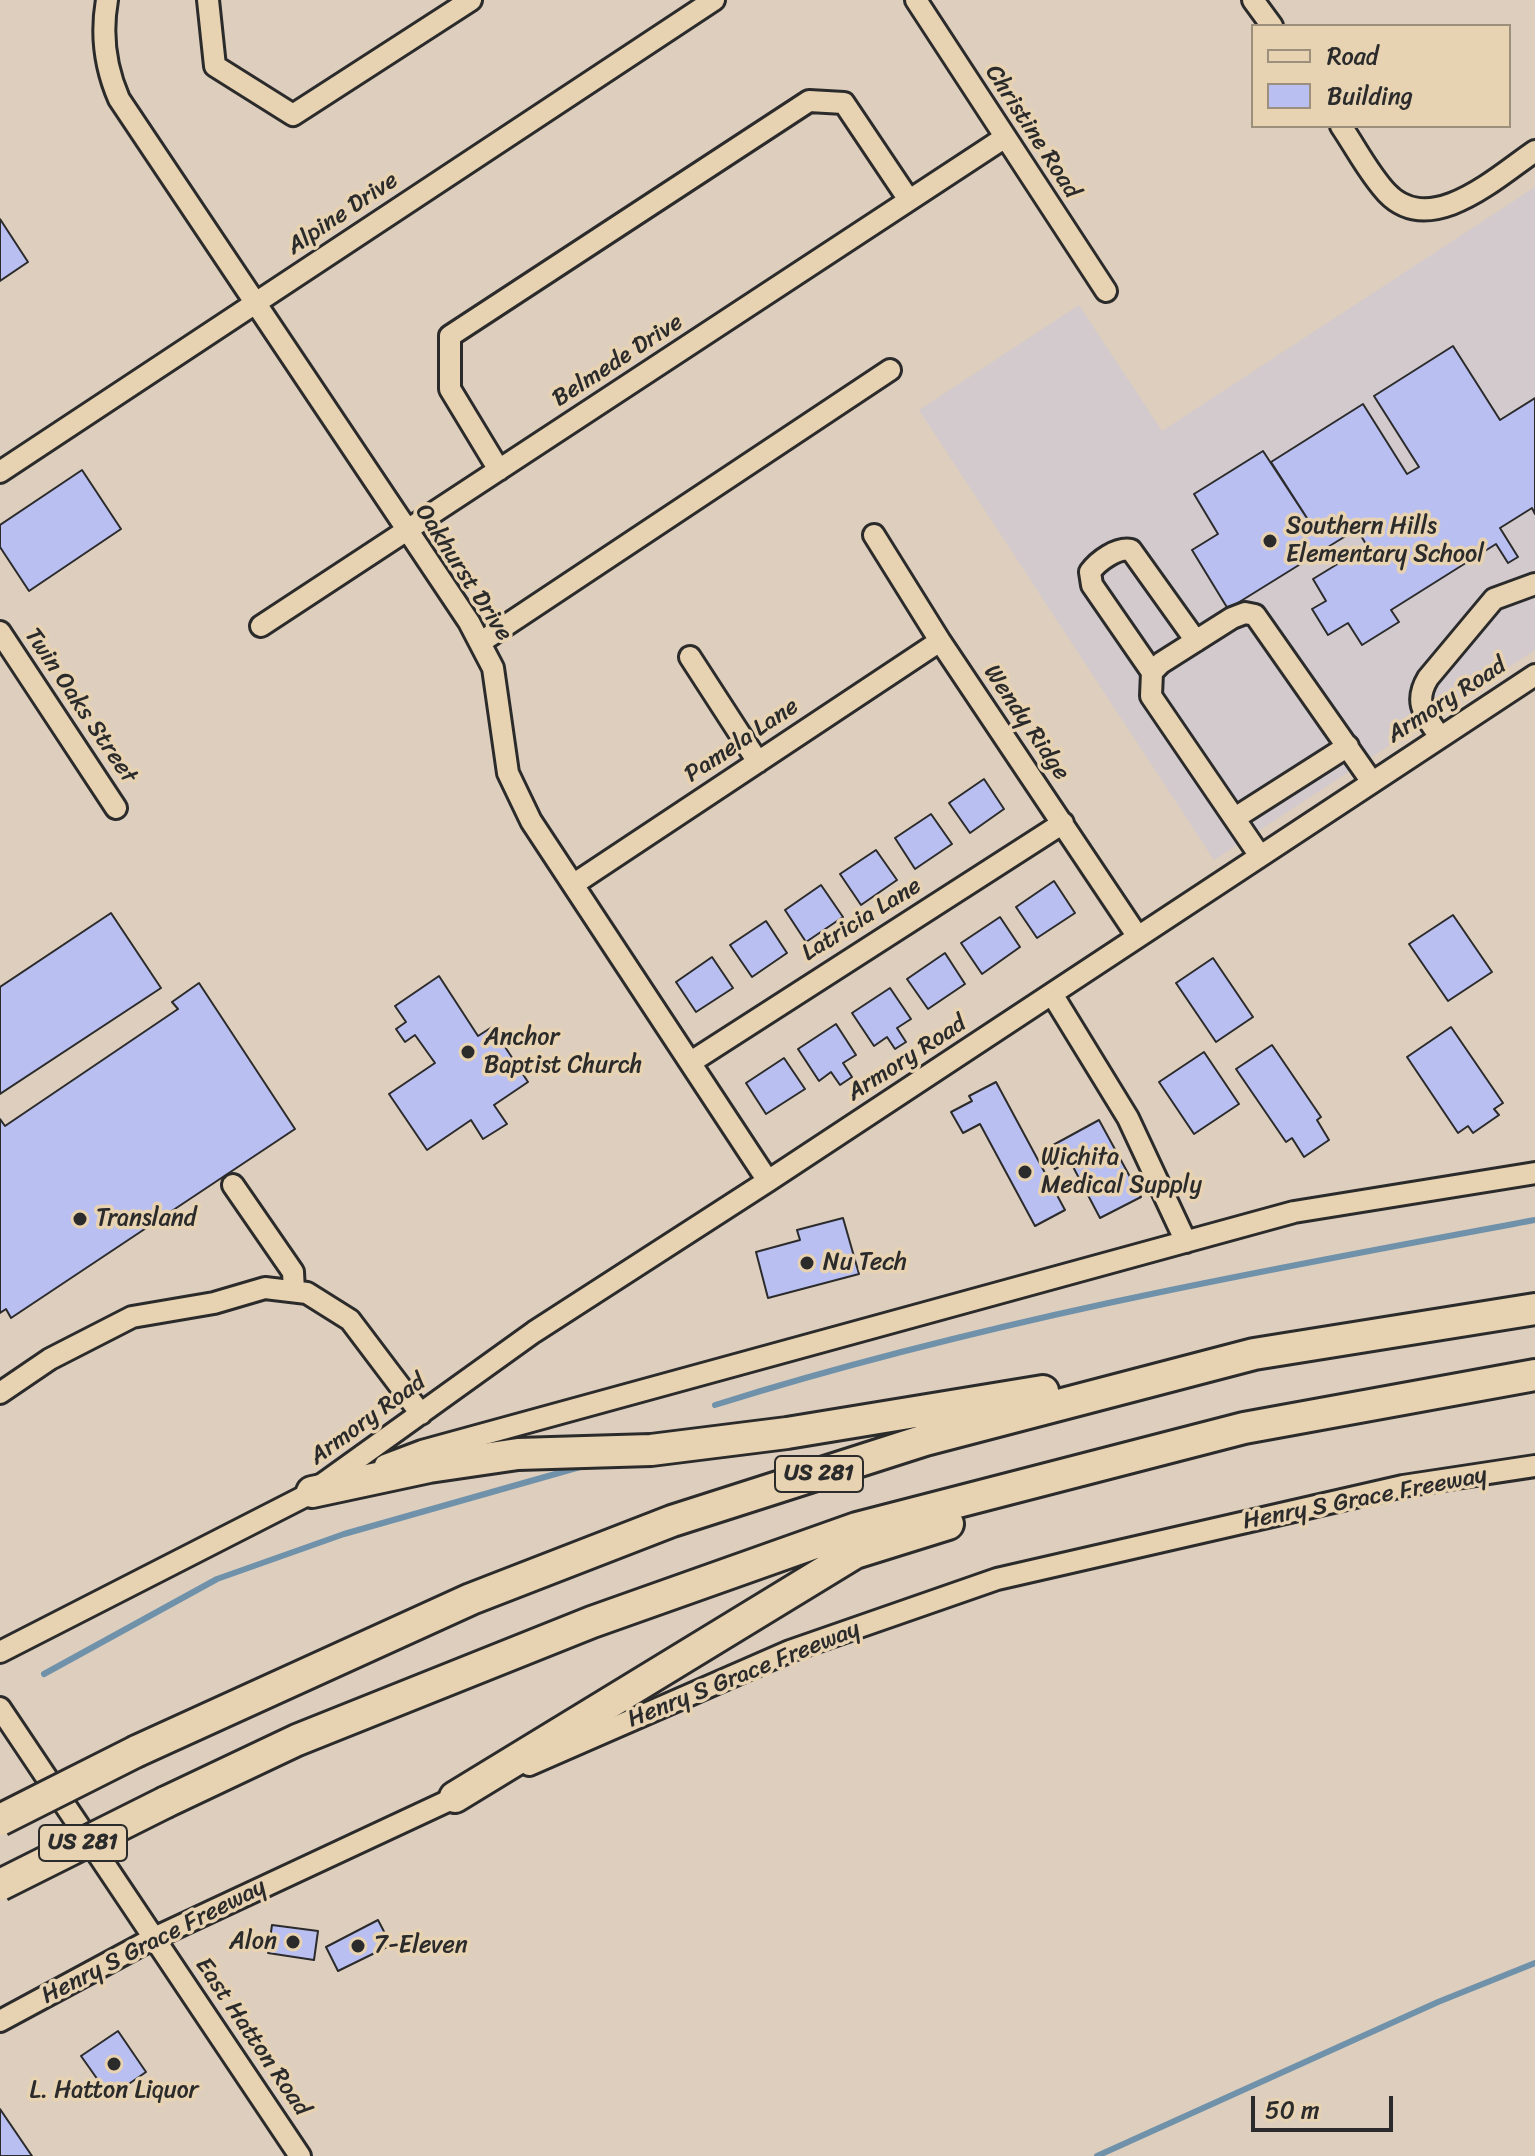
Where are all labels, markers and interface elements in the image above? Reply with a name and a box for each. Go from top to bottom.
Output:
legend [1251,24,1511,128]
text: Road [1327,35,1378,77]
street label: Christine Road [978,60,1086,204]
text: Building [1327,75,1413,117]
street label: Alpine Drive [282,166,404,262]
street label: Belmede Drive [547,308,689,414]
street label: Oakhurst Drive [408,499,518,647]
place label: Southern Hills Elementary School [1286,513,1484,569]
marker: Southern Hills Elementary School [1261,532,1279,550]
street label: Twin Oaks Street [17,623,143,789]
street label: Armory Road [1382,652,1512,750]
street label: Wendy Ridge [977,660,1075,786]
street label: Pamela Lane [680,692,804,790]
street label: Latricia Lane [797,872,927,968]
street label: Armory Road [842,1010,972,1108]
place label: Anchor Baptist Church [484,1024,642,1080]
marker: Anchor Baptist Church [459,1043,477,1061]
place label: Wichita Medical Supply [1041,1144,1202,1200]
marker: Wichita Medical Supply [1016,1163,1034,1181]
place label: Transland [96,1205,196,1233]
marker: Transland [71,1210,89,1228]
place label: Nu Tech [823,1249,907,1277]
marker: Nu Tech [798,1254,816,1272]
street label: Armory Road [304,1368,432,1472]
road number: US 281 [775,1456,863,1492]
street label: Henry S Grace Freeway [1241,1461,1489,1537]
street label: Henry S Grace Freeway [624,1615,864,1735]
road number: US 281 [39,1825,127,1861]
street label: Henry S Grace Freeway [37,1873,271,2011]
place label: Alon [229,1928,277,1956]
place label: 7-Eleven [374,1932,468,1960]
marker: Alon [284,1933,302,1951]
marker: 7-Eleven [349,1937,367,1955]
street label: East Hatton Road [188,1952,316,2122]
marker: L. Hatton Liquor [105,2055,123,2073]
place label: L. Hatton Liquor [30,2077,198,2105]
scale bar [1255,2080,1397,2130]
text: 50 m [1265,2089,1320,2131]

